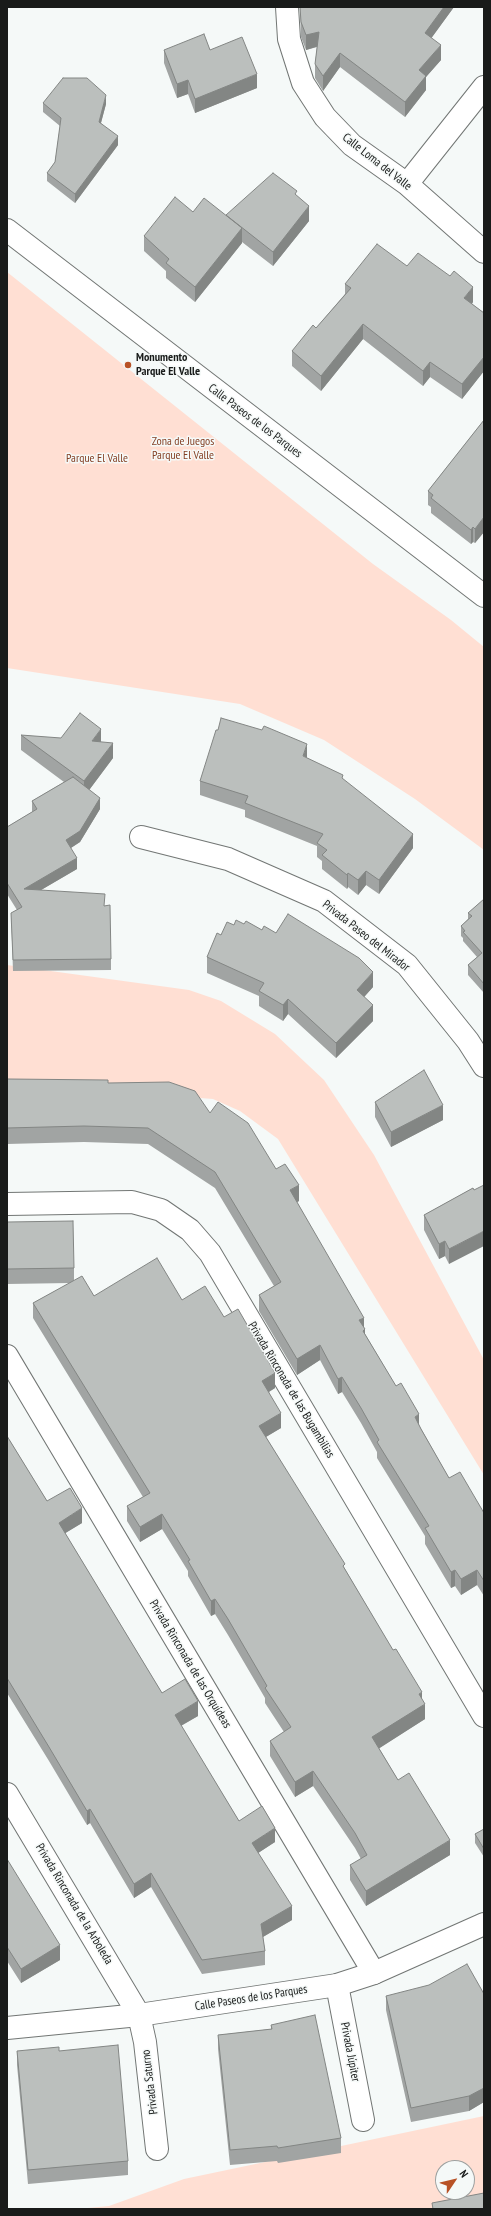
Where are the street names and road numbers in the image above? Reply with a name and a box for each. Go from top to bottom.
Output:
street label: Calle Loma del Valle [339,130,415,194]
street label: Calle Paseos de los Parques [205,381,305,461]
street label: Privada Paseo del Mirador [319,897,413,975]
street label: Privada Rinconada de las Bugambilias [245,1319,337,1461]
street label: Privada Rinconada de las Orquídeas [146,1597,234,1731]
street label: Privada Rinconada de la Arboleda [32,1841,116,1967]
street label: Calle Paseos de los Parques [194,1982,308,2014]
street label: Privada Júpiter [337,2021,363,2083]
street label: Privada Saturno [139,2049,161,2115]

